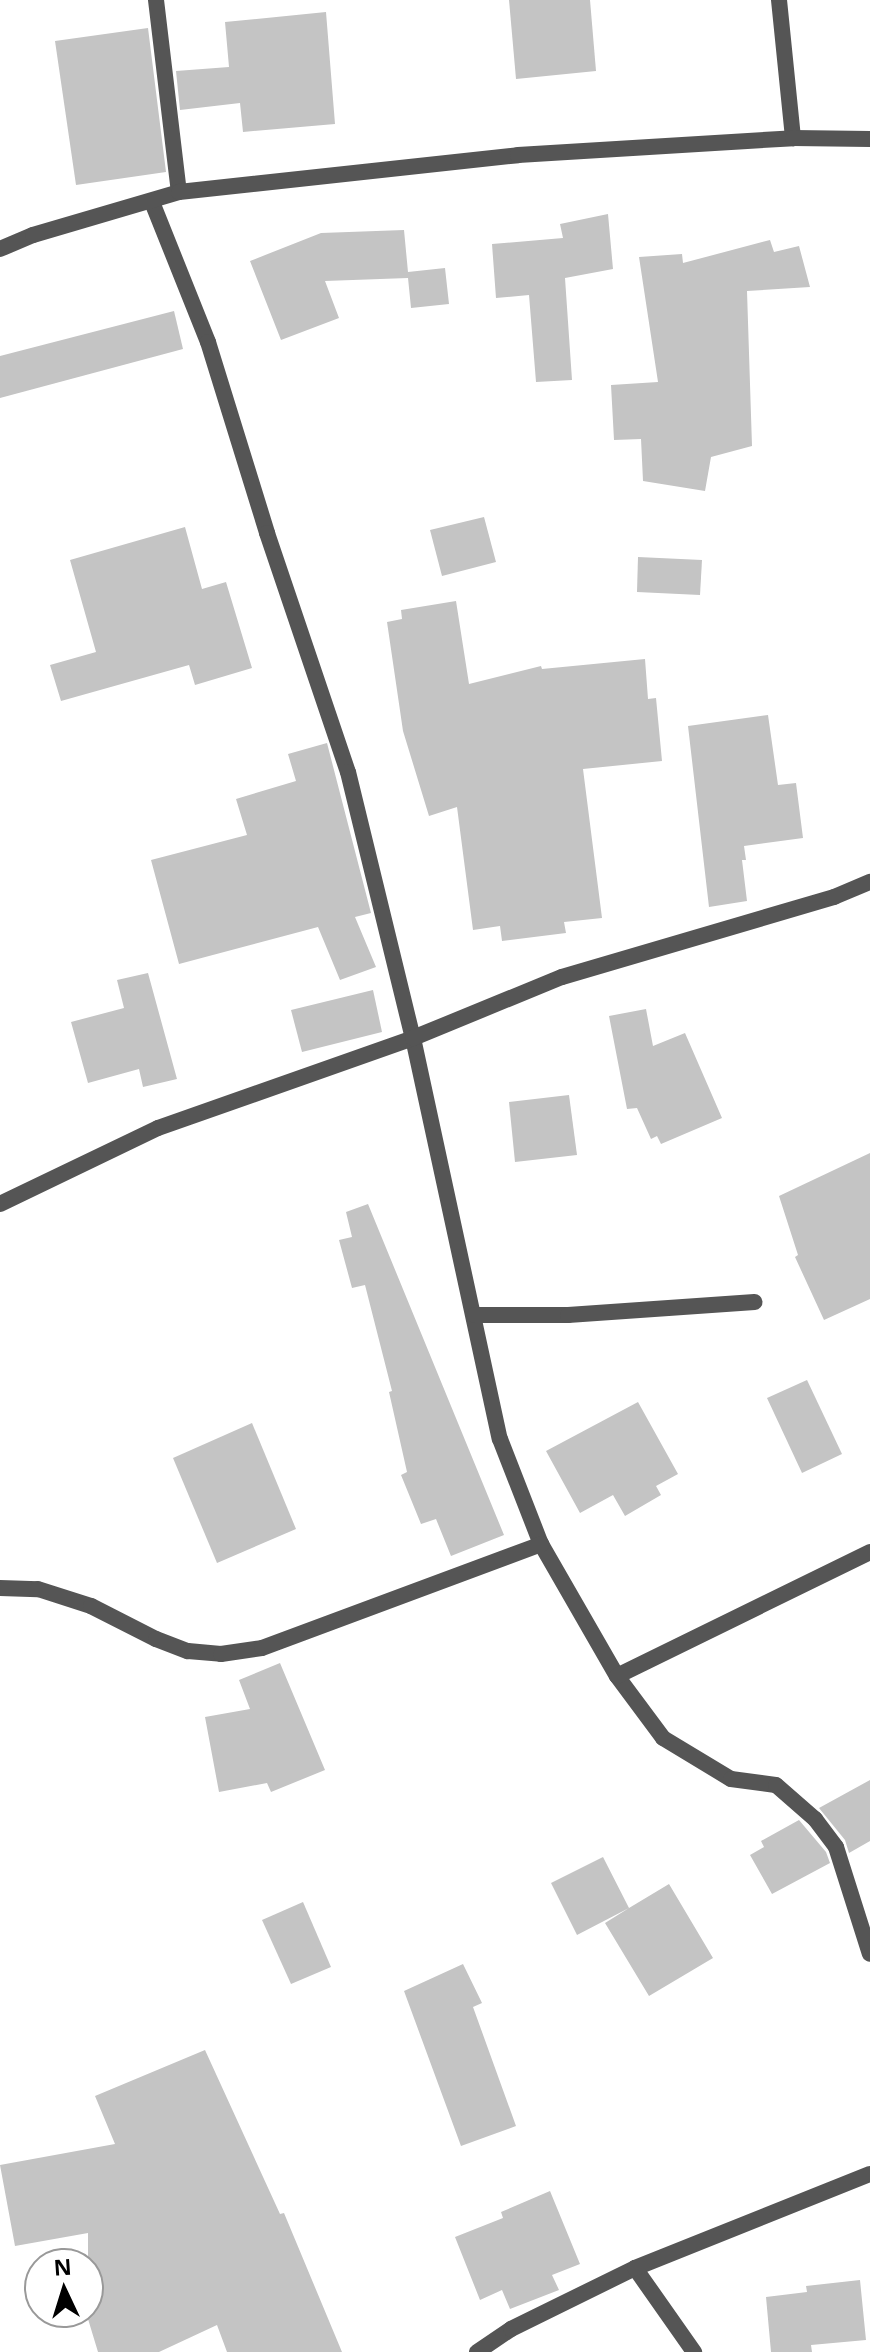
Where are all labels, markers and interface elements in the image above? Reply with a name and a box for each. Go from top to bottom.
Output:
north arrow [24,2248,104,2328]
text: N [52,2250,72,2282]

